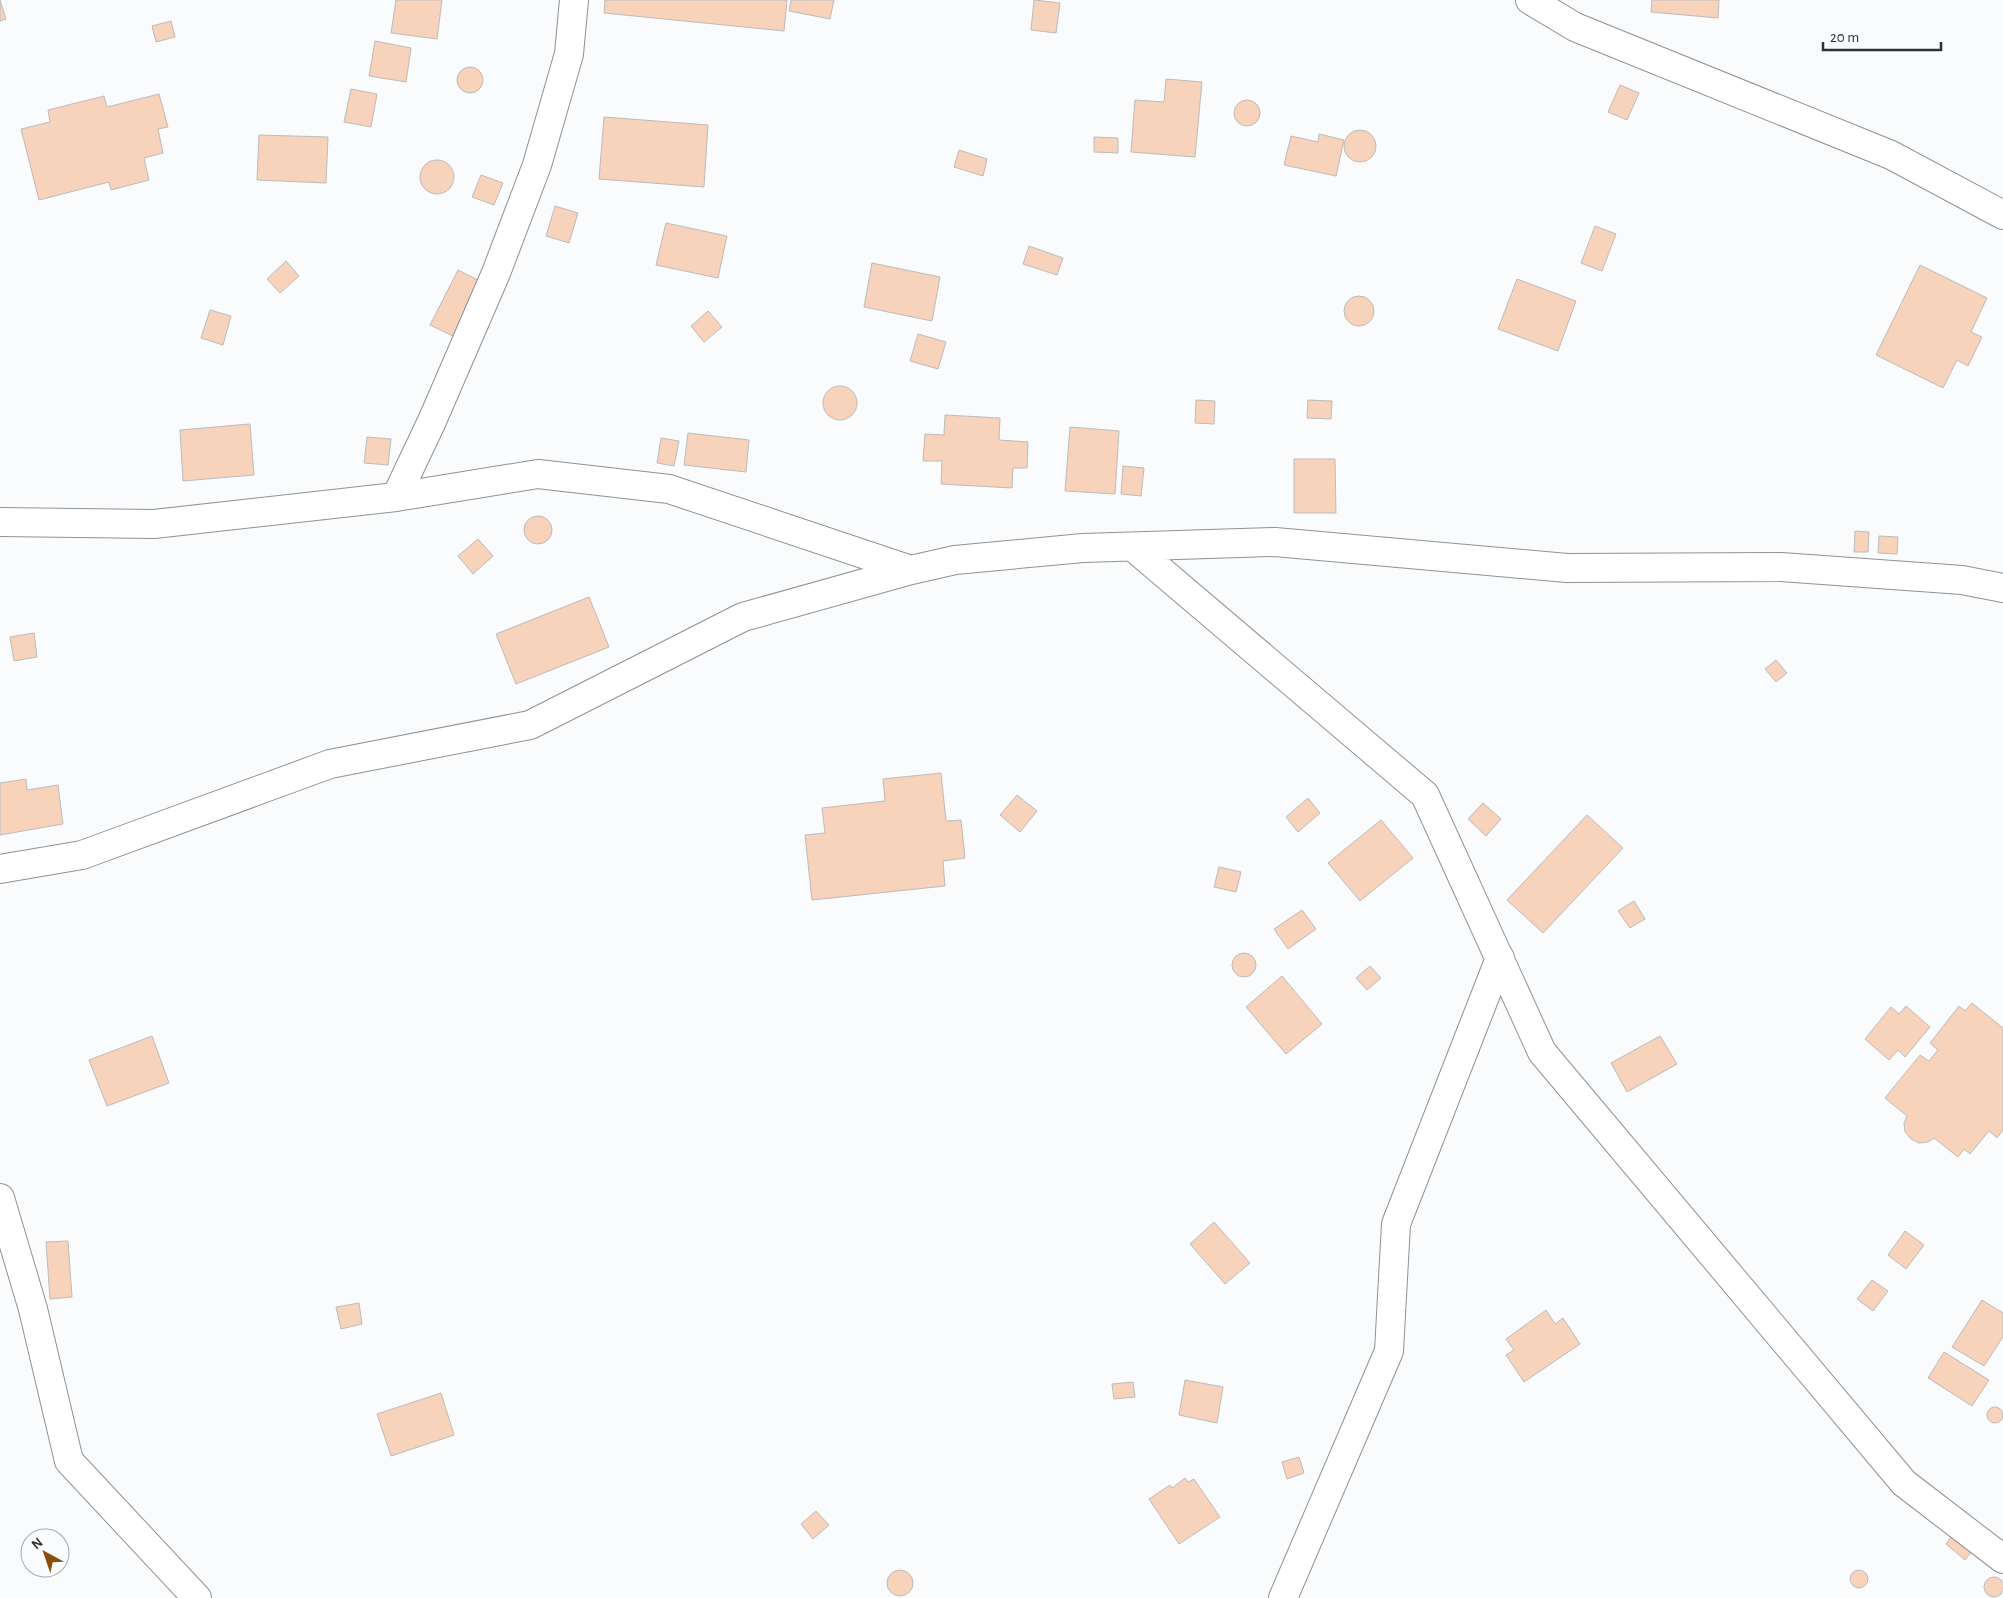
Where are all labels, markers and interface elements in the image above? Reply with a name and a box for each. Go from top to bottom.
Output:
scale bar [1823,20,1940,52]
text: 20 m [1830,30,1859,45]
north arrow [20,1528,70,1578]
text: N [29,1535,46,1552]

